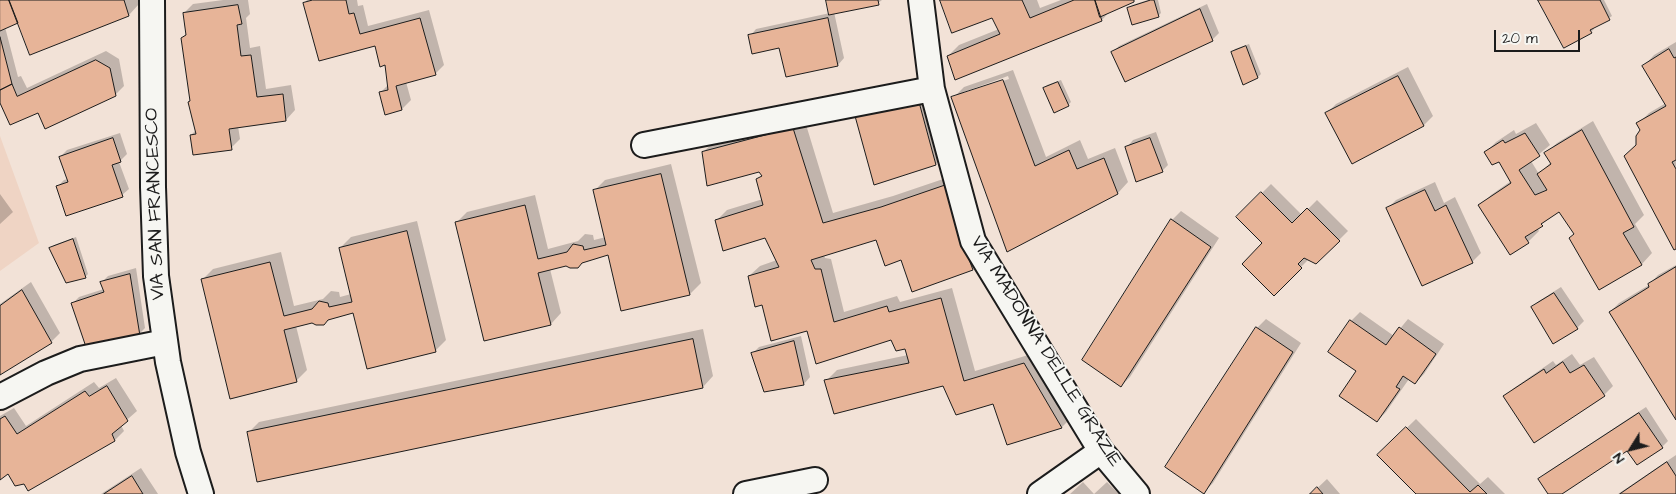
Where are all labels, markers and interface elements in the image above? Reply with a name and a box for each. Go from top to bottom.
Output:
scale bar [1496,20,1582,52]
text: 20 m [1502,28,1538,49]
street label: VIA SAN FRANCESCO [141,107,171,301]
street label: VIA MADONNA DELLE GRAZIE [964,232,1126,472]
north arrow [1606,424,1656,474]
text: N [1608,448,1630,467]

